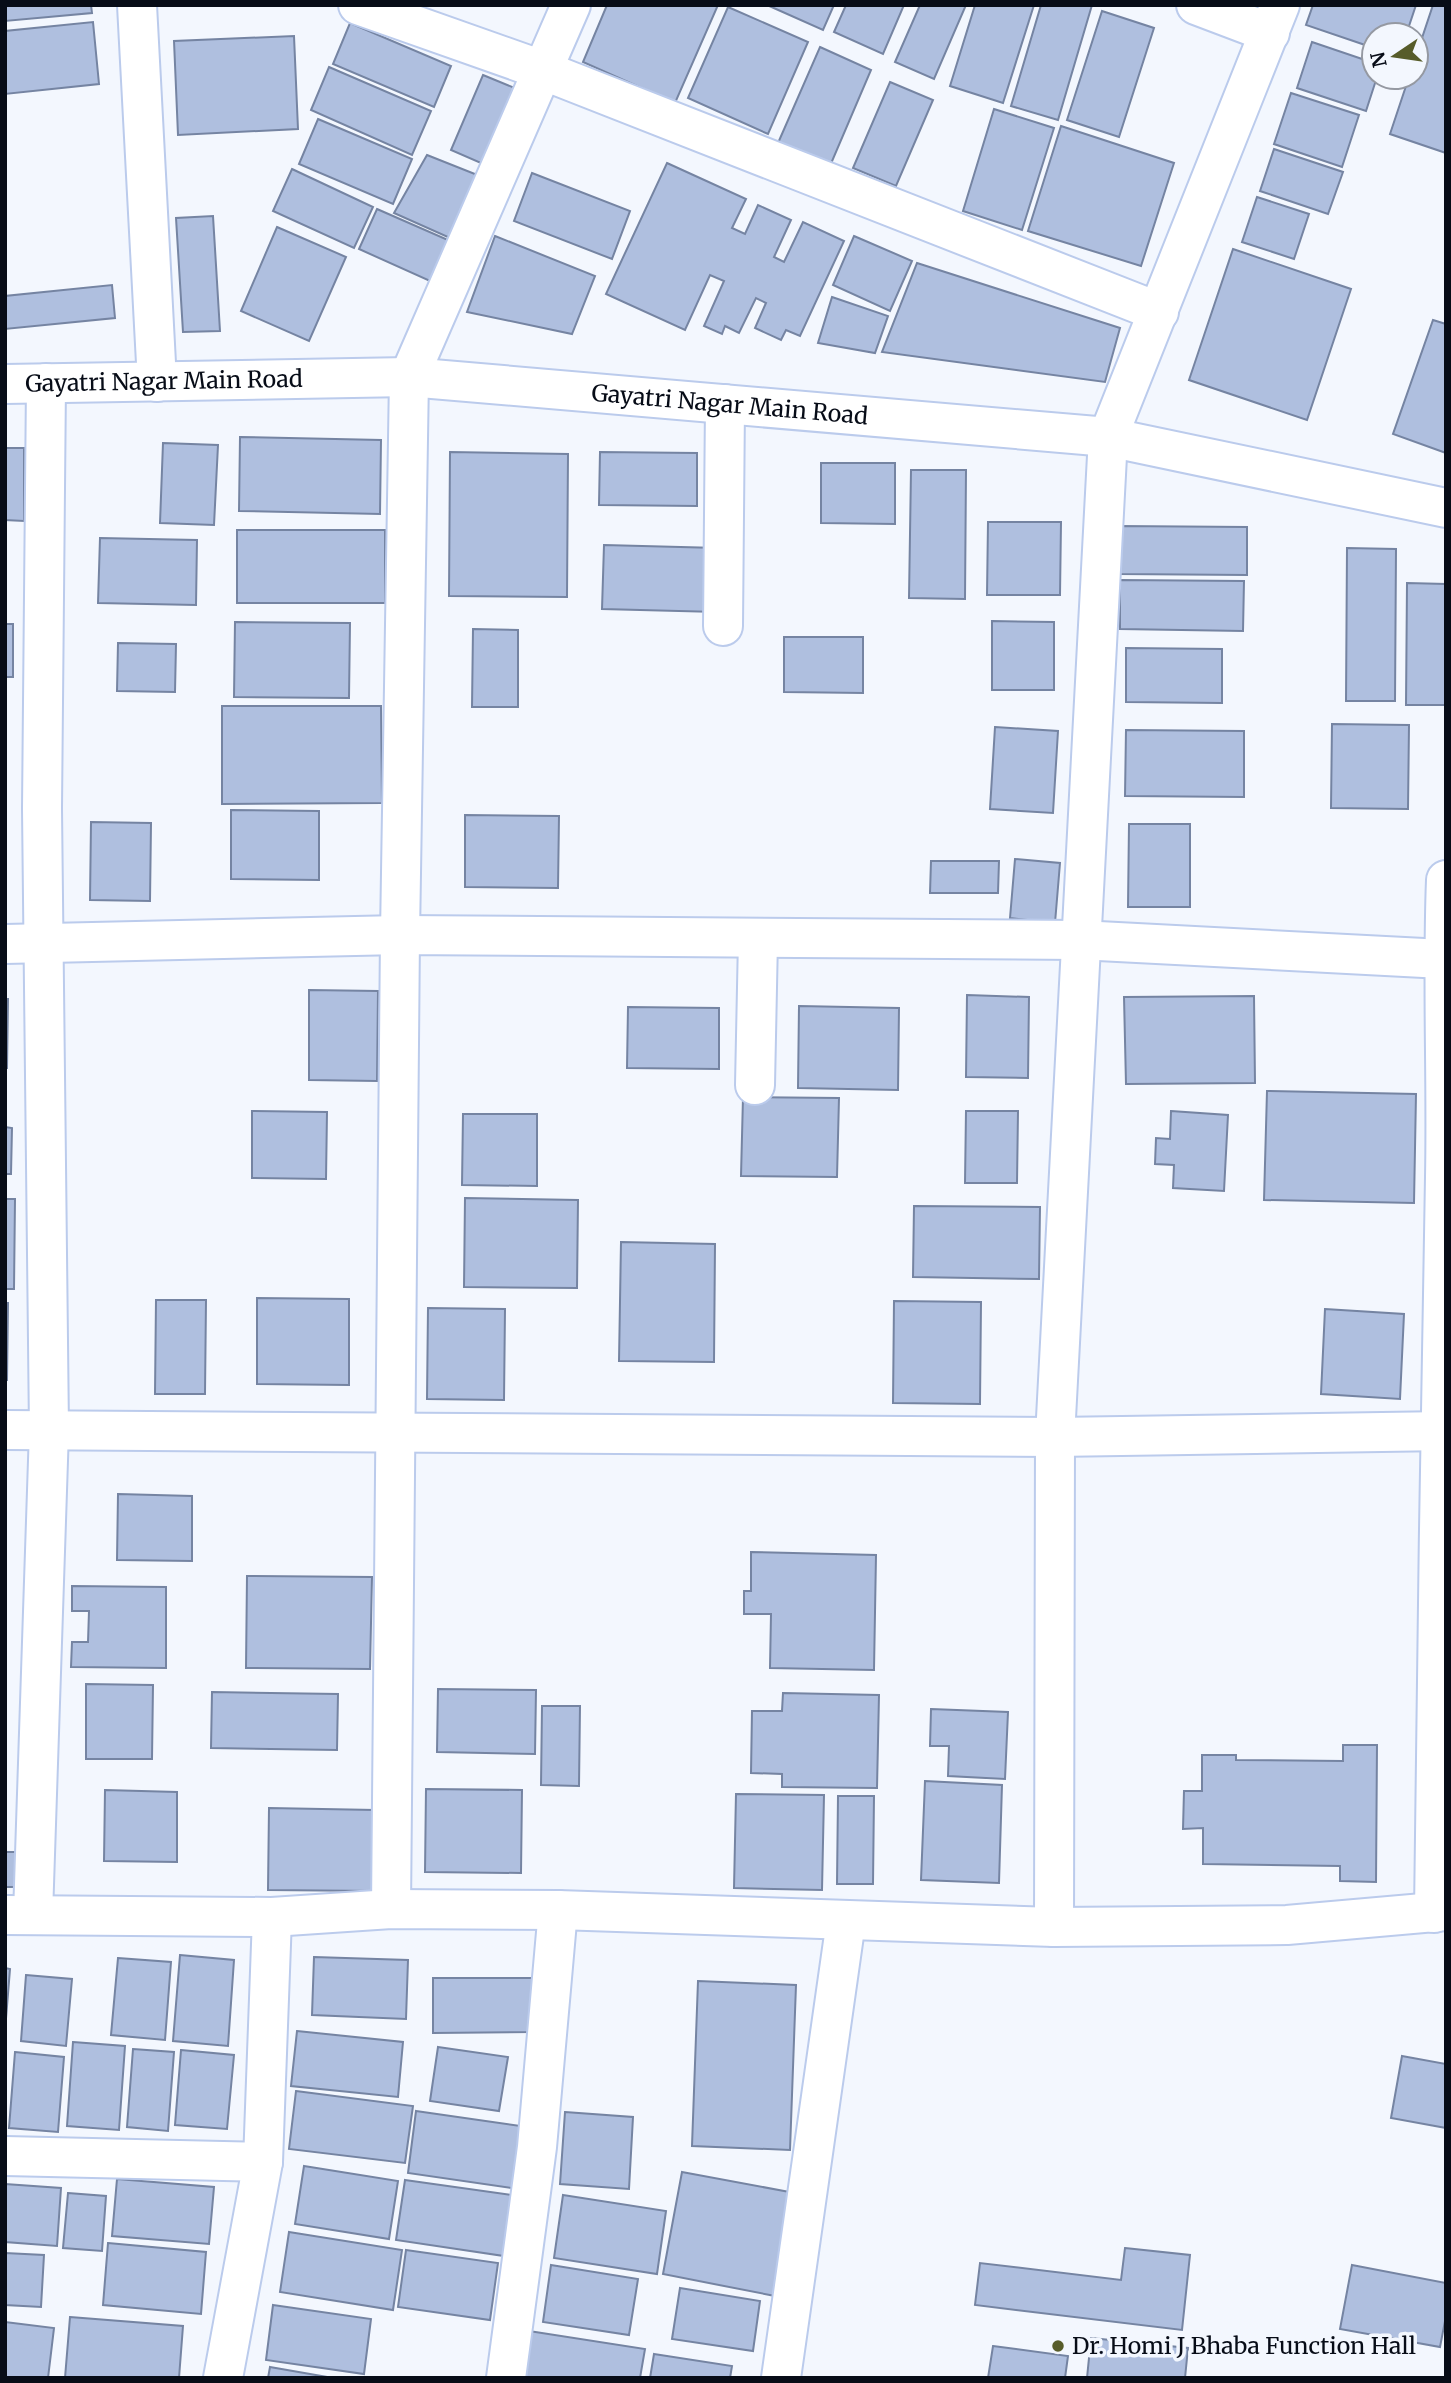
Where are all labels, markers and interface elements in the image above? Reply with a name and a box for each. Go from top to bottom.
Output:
north arrow [1360,21,1430,91]
text: N [1365,50,1392,70]
street label: Gayatri Nagar Main Road [25,364,303,398]
street label: Gayatri Nagar Main Road [590,378,869,430]
place label: Dr. Homi J Bhaba Function Hall [1072,2331,1416,2360]
marker: Dr. Homi J Bhaba Function Hall [1050,2338,1066,2354]

